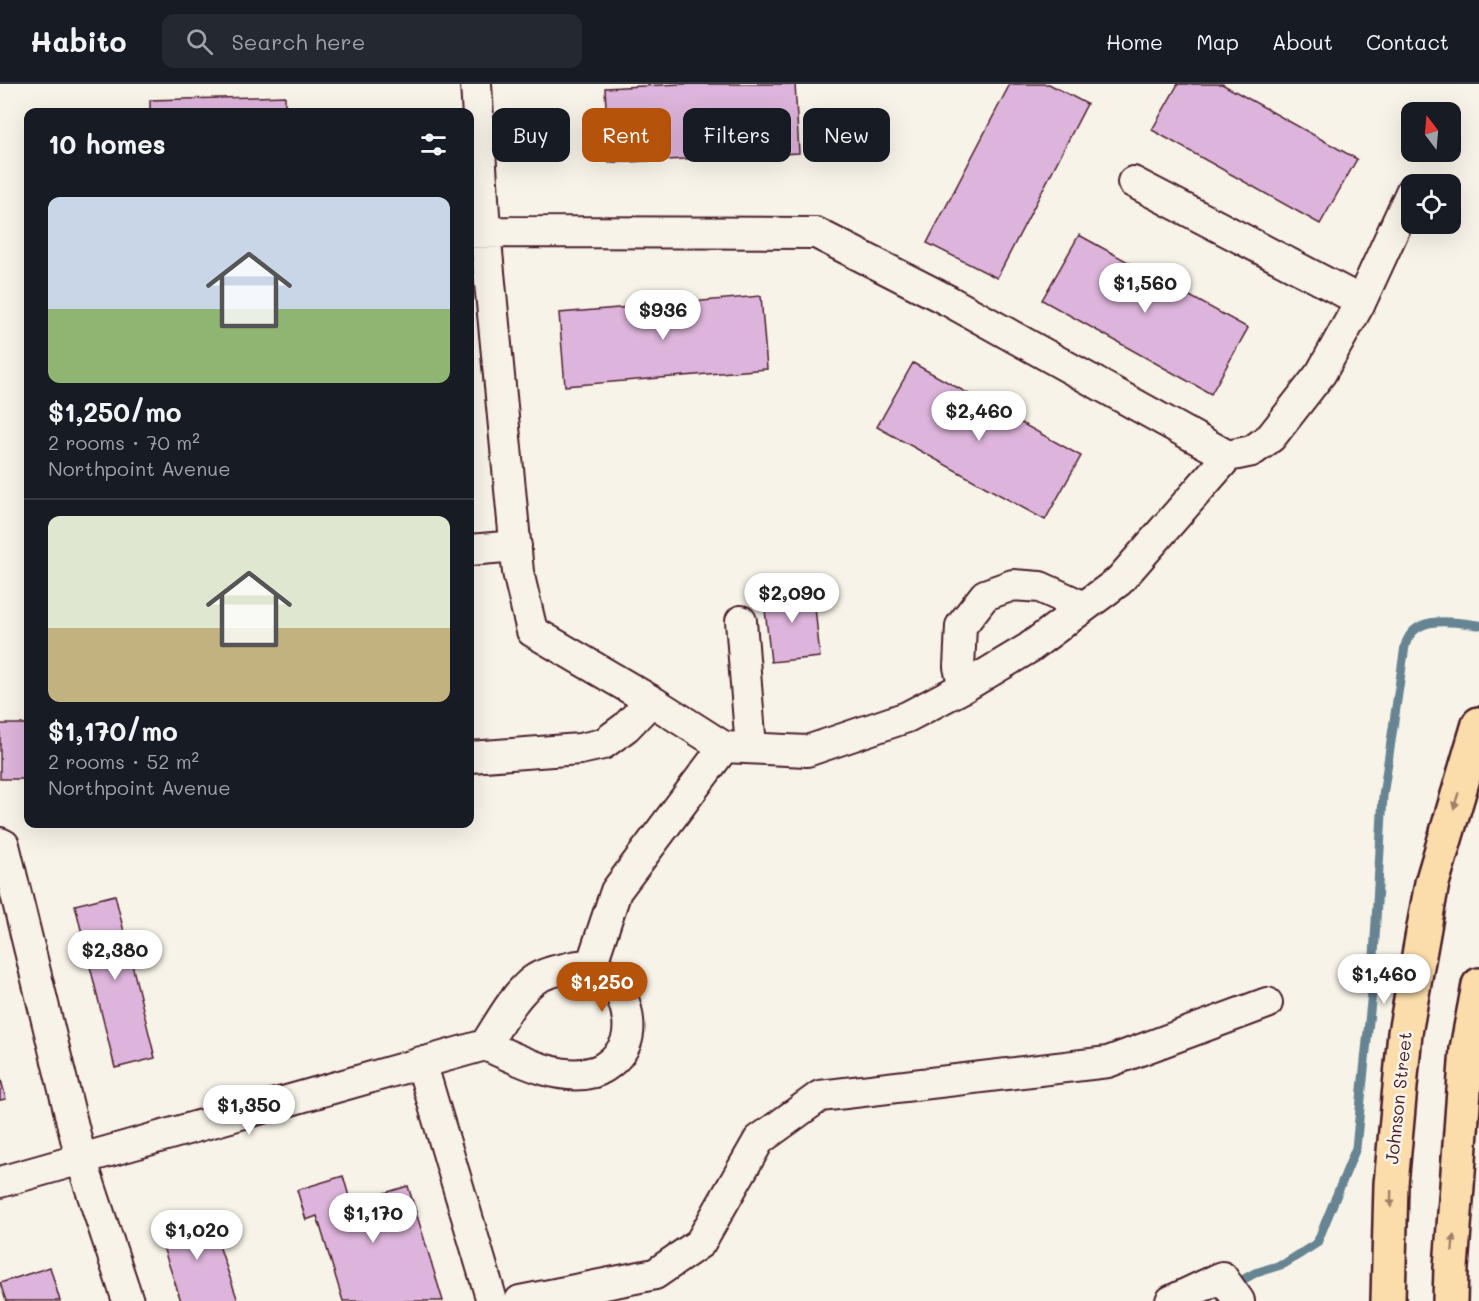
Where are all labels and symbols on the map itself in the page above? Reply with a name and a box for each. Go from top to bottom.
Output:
north arrow [1401,102,1461,162]
pin: $1,560 [1096,263,1194,314]
pin: $936 [627,290,699,341]
pin: $2,460 [930,391,1028,442]
pin: $2,090 [743,573,841,624]
one-way arrow [1451,792,1460,810]
pin: $2,380 [66,930,164,981]
pin: $1,460 [1335,954,1433,1005]
pin: $1,250 [553,962,651,1013]
street label: Johnson Street [1379,1030,1417,1165]
pin: $1,350 [200,1085,298,1136]
one-way arrow [1386,1189,1395,1208]
pin: $1,170 [324,1193,422,1244]
pin: $1,020 [148,1210,246,1261]
one-way arrow [1448,1233,1457,1252]

